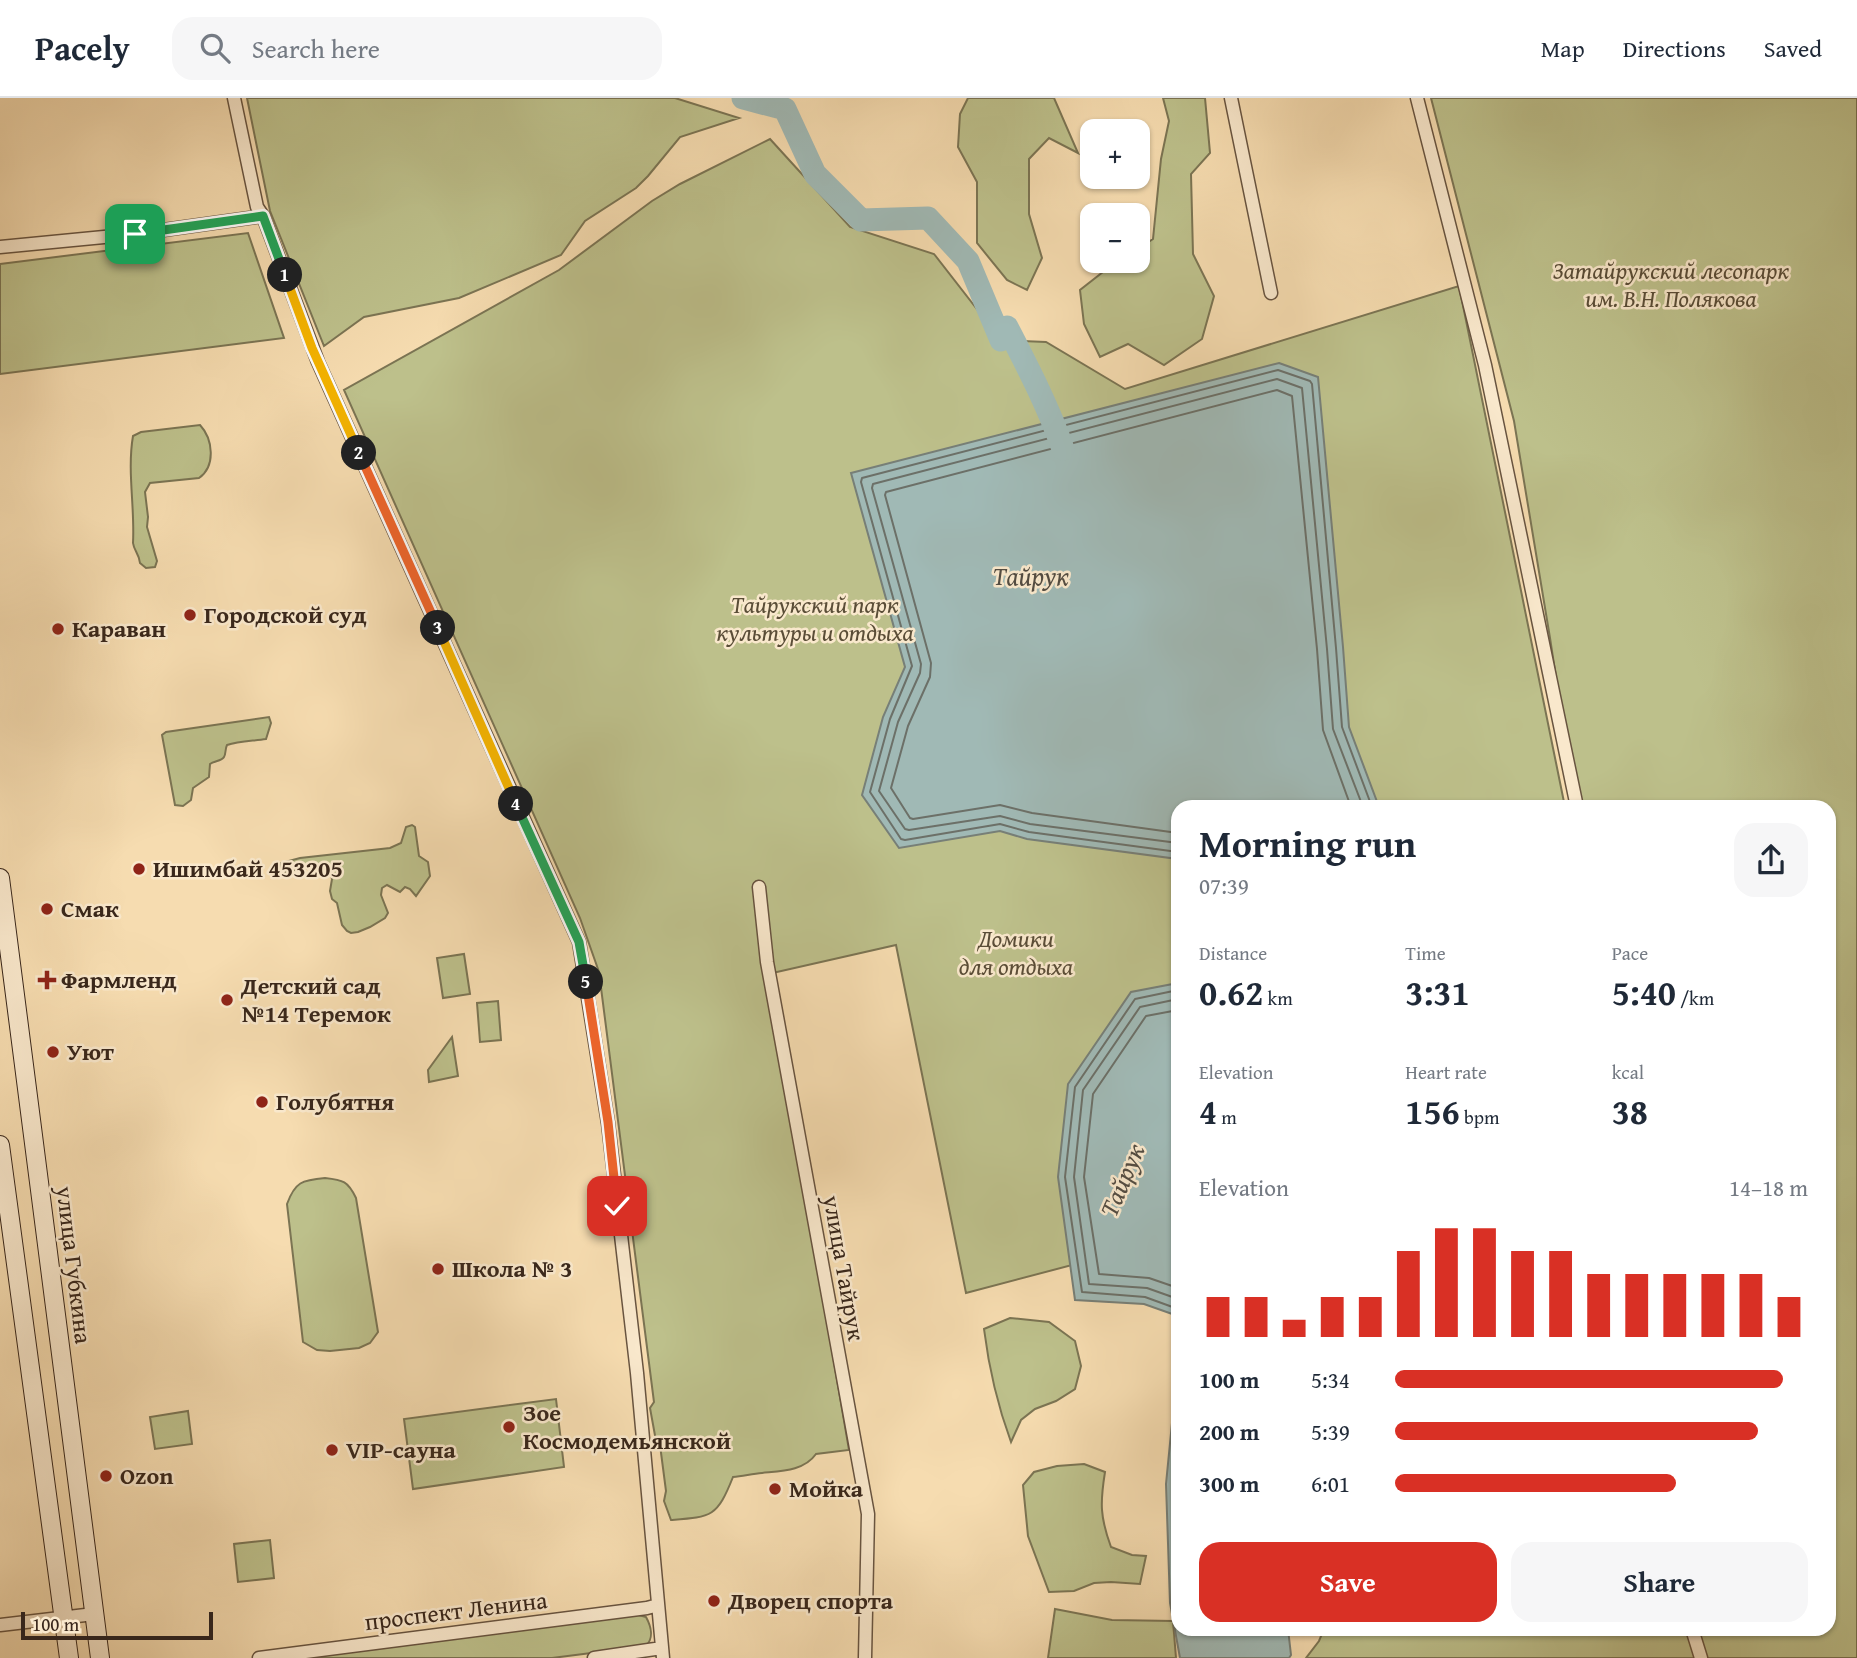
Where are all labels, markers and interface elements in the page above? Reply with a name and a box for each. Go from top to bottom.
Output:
search box [172,17,662,80]
text: Pacely [35,24,130,72]
icon: search [196,29,234,67]
text: Search here [252,29,380,68]
text: Map [1541,31,1585,66]
text: Directions [1623,31,1726,66]
text: Saved [1764,31,1822,66]
map controls [1080,119,1150,273]
button: + [1080,119,1150,189]
button: − [1080,203,1150,273]
pin [105,204,165,264]
icon: arrive [116,215,154,253]
park label: Затайрукский лесопарк им. В.Н. Полякова [1553,253,1790,316]
pin: 1 [268,258,302,292]
text: 1 [280,260,289,288]
pin: 2 [342,436,376,470]
text: 2 [354,438,363,466]
water label: Тайрук [993,556,1069,595]
park label: Тайрукский парк культуры и отдыха [716,587,914,650]
place label: Городской суд [204,597,367,632]
marker: Городской суд [182,607,198,623]
pin: 3 [420,610,456,646]
place label: Караван [72,611,166,646]
text: 3 [433,613,442,641]
marker: Караван [50,621,66,637]
pin: 4 [498,786,534,822]
text: 4 [511,789,520,817]
text: Morning run [1199,815,1416,871]
button: share [1734,823,1808,897]
place label: Ишимбай 453205 [153,851,343,886]
marker: Ишимбай 453205 [131,861,147,877]
text: 07:39 [1199,869,1249,902]
place label: Смак [61,891,119,926]
marker: Смак [39,901,55,917]
park label: Домики для отдыха [959,921,1073,984]
text: Distance [1199,939,1267,967]
text: Time [1405,939,1446,967]
text: Pace [1612,939,1648,967]
place label: Фармленд [61,962,177,997]
pin: 5 [568,964,604,1000]
text: 5 [581,967,590,995]
text: 0.62 [1199,967,1263,1018]
text: 3:31 [1405,967,1470,1018]
text: 5:40 [1612,967,1676,1018]
place label: Детский сад №14 Теремок [240,968,391,1031]
marker: Фармленд [39,972,55,988]
text: km [1263,984,1293,1012]
text: /km [1676,984,1714,1012]
marker: Детский сад №14 Теремок [219,992,235,1008]
place label: Уют [67,1034,114,1069]
marker: Уют [45,1044,61,1060]
text: Elevation [1199,1058,1273,1086]
text: Heart rate [1405,1058,1487,1086]
text: kcal [1612,1058,1644,1086]
place label: Голубятня [276,1084,394,1119]
text: 4 [1199,1086,1217,1137]
text: 156 [1405,1086,1460,1137]
text: 38 [1612,1086,1648,1137]
marker: Голубятня [254,1094,270,1110]
text: m [1217,1103,1237,1131]
text: bpm [1460,1103,1500,1131]
water label: Тайрук [1089,1137,1154,1223]
text: Elevation [1199,1171,1289,1204]
text: 14–18 m [1729,1171,1808,1204]
pin [587,1176,647,1236]
street label: улица Губкина [47,1183,102,1346]
icon: check [598,1187,636,1225]
street label: улица Тайрук [814,1192,875,1344]
place label: Школа № 3 [452,1251,572,1286]
marker: Школа № 3 [430,1261,446,1277]
text: 100 m [1199,1363,1260,1396]
text: 5:34 [1311,1363,1350,1396]
place label: Зое Космодемьянской [523,1395,731,1458]
text: 200 m [1199,1415,1260,1448]
text: 5:39 [1311,1415,1350,1448]
marker: Зое Космодемьянской [501,1419,517,1435]
place label: VIP-сауна [346,1432,457,1467]
marker: VIP-сауна [324,1442,340,1458]
place label: Ozon [120,1458,174,1493]
text: 300 m [1199,1467,1260,1500]
text: 6:01 [1311,1467,1350,1500]
marker: Ozon [98,1468,114,1484]
place label: Мойка [789,1471,864,1506]
marker: Мойка [767,1481,783,1497]
button: Save [1199,1542,1497,1622]
button: Share [1511,1542,1808,1622]
street label: проспект Ленина [363,1582,550,1639]
place label: Дворец спорта [727,1583,894,1618]
marker: Дворец спорта [706,1593,722,1609]
scale bar [21,1609,214,1641]
text: 100 m [32,1610,79,1638]

